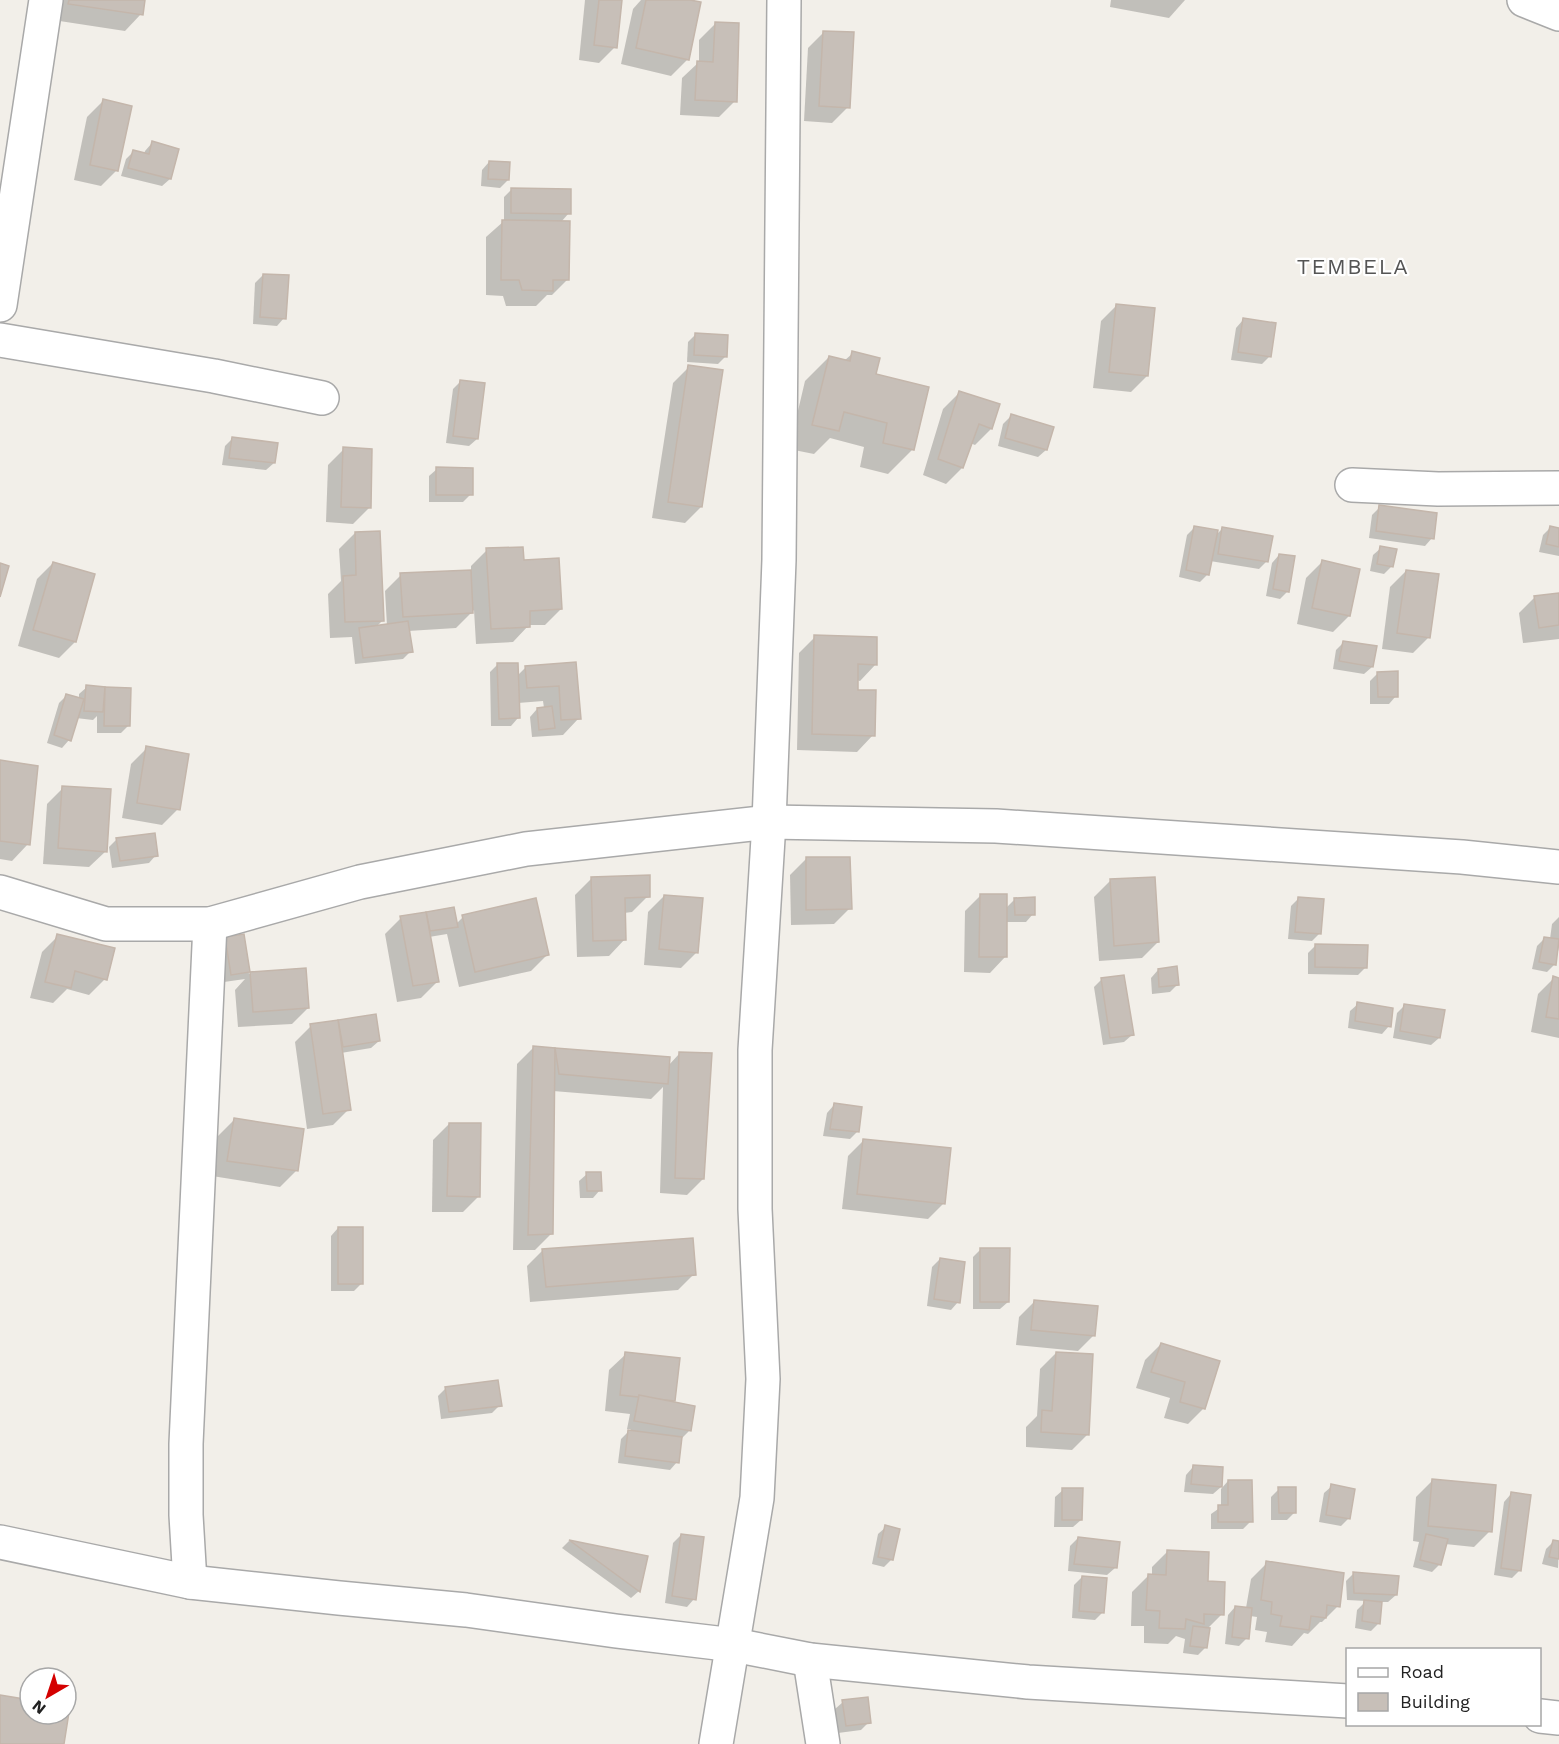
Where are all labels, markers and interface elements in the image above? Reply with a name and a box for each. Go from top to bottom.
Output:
district label: TEMBELA [1297,254,1409,279]
legend [1346,1648,1541,1726]
text: Road [1400,1661,1444,1682]
north arrow [18,1666,78,1726]
text: Building [1400,1691,1470,1712]
text: N [28,1696,49,1718]

